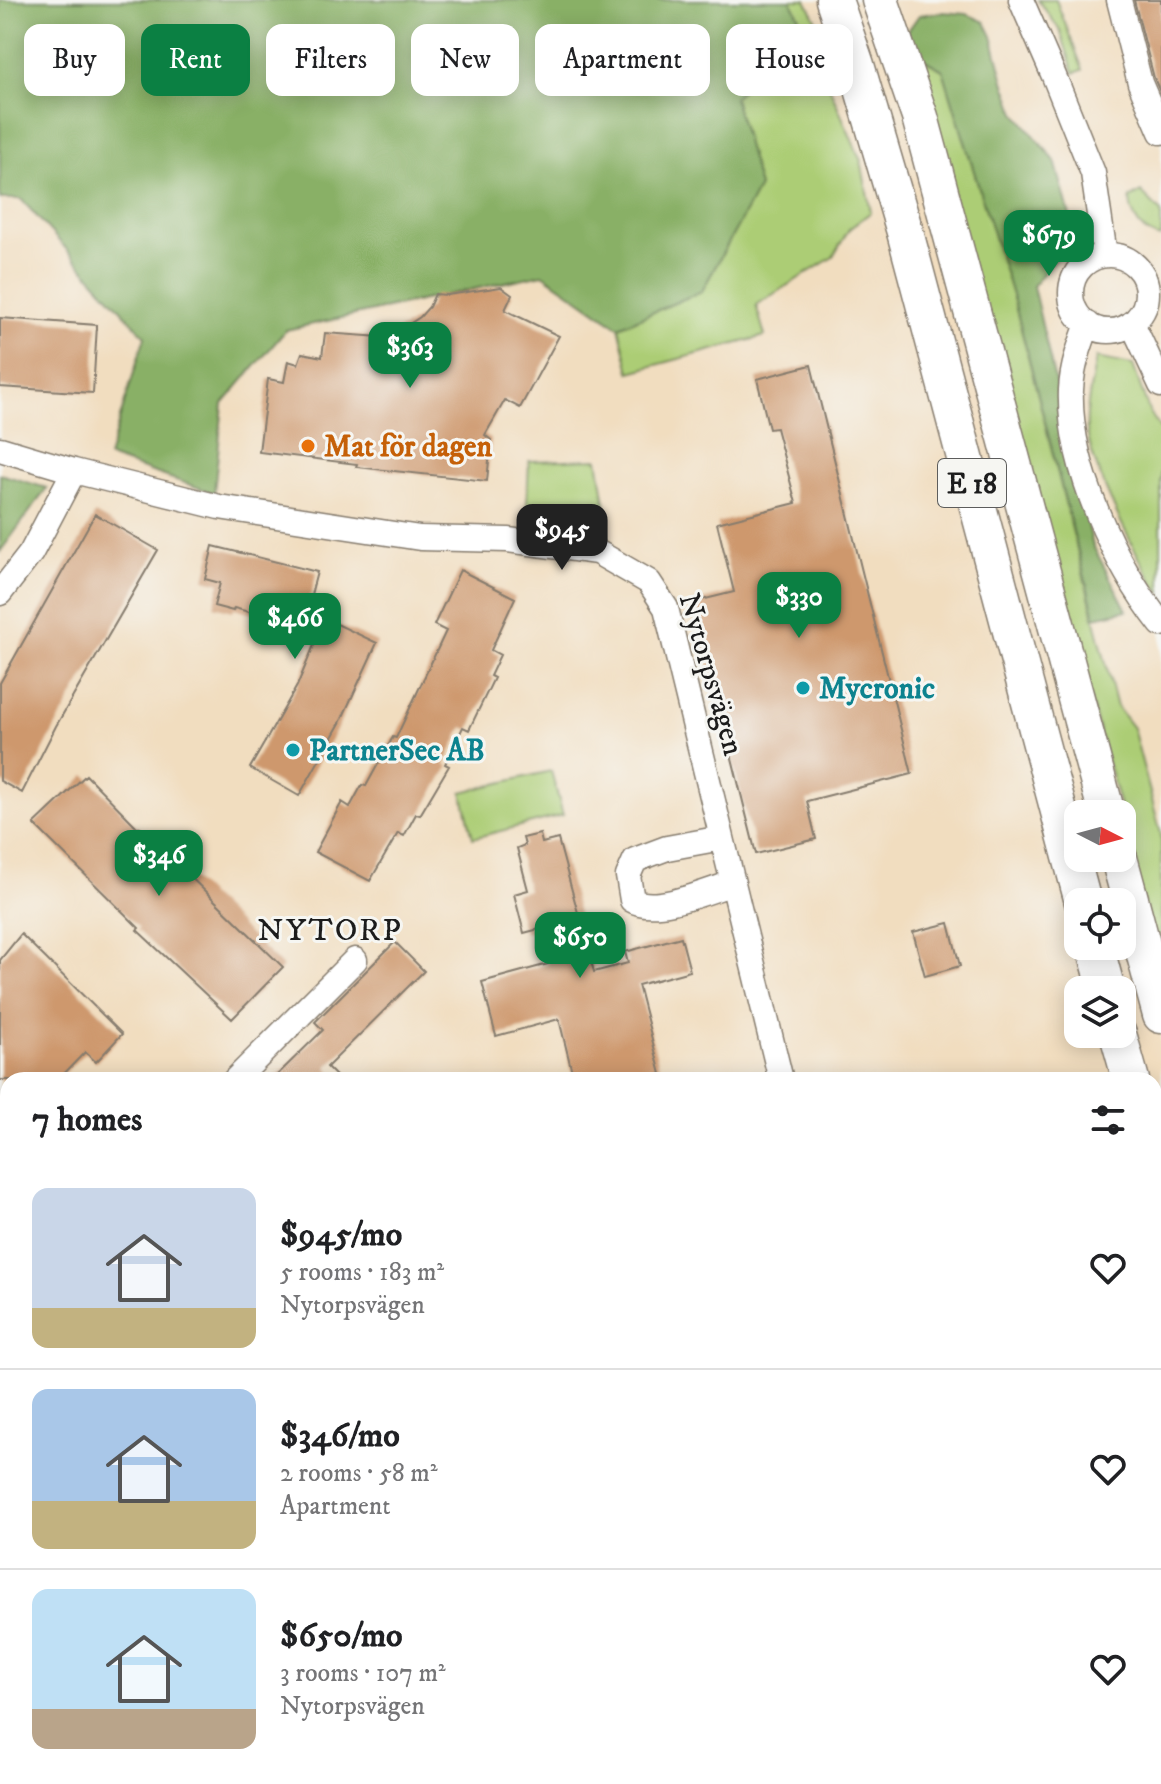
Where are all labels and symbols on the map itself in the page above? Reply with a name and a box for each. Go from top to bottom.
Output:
pin: $679 [1002,210,1096,278]
pin: $363 [363,322,457,390]
place label: Mat för dagen [324,429,492,466]
marker: Mat för dagen [299,437,317,455]
road number: E 18 [938,459,1006,507]
pin: $945 [515,504,609,572]
pin: $330 [752,572,846,640]
street label: Nytorpsvägen [670,589,751,760]
pin: $466 [248,593,342,661]
place label: Mycronic [819,671,935,708]
marker: Mycronic [794,679,812,697]
place label: PartnerSec AB [309,733,485,770]
marker: PartnerSec AB [284,741,302,759]
north arrow [1064,800,1136,872]
pin: $346 [112,830,206,898]
district label: NYTORP [257,911,403,951]
pin: $650 [533,912,627,980]

